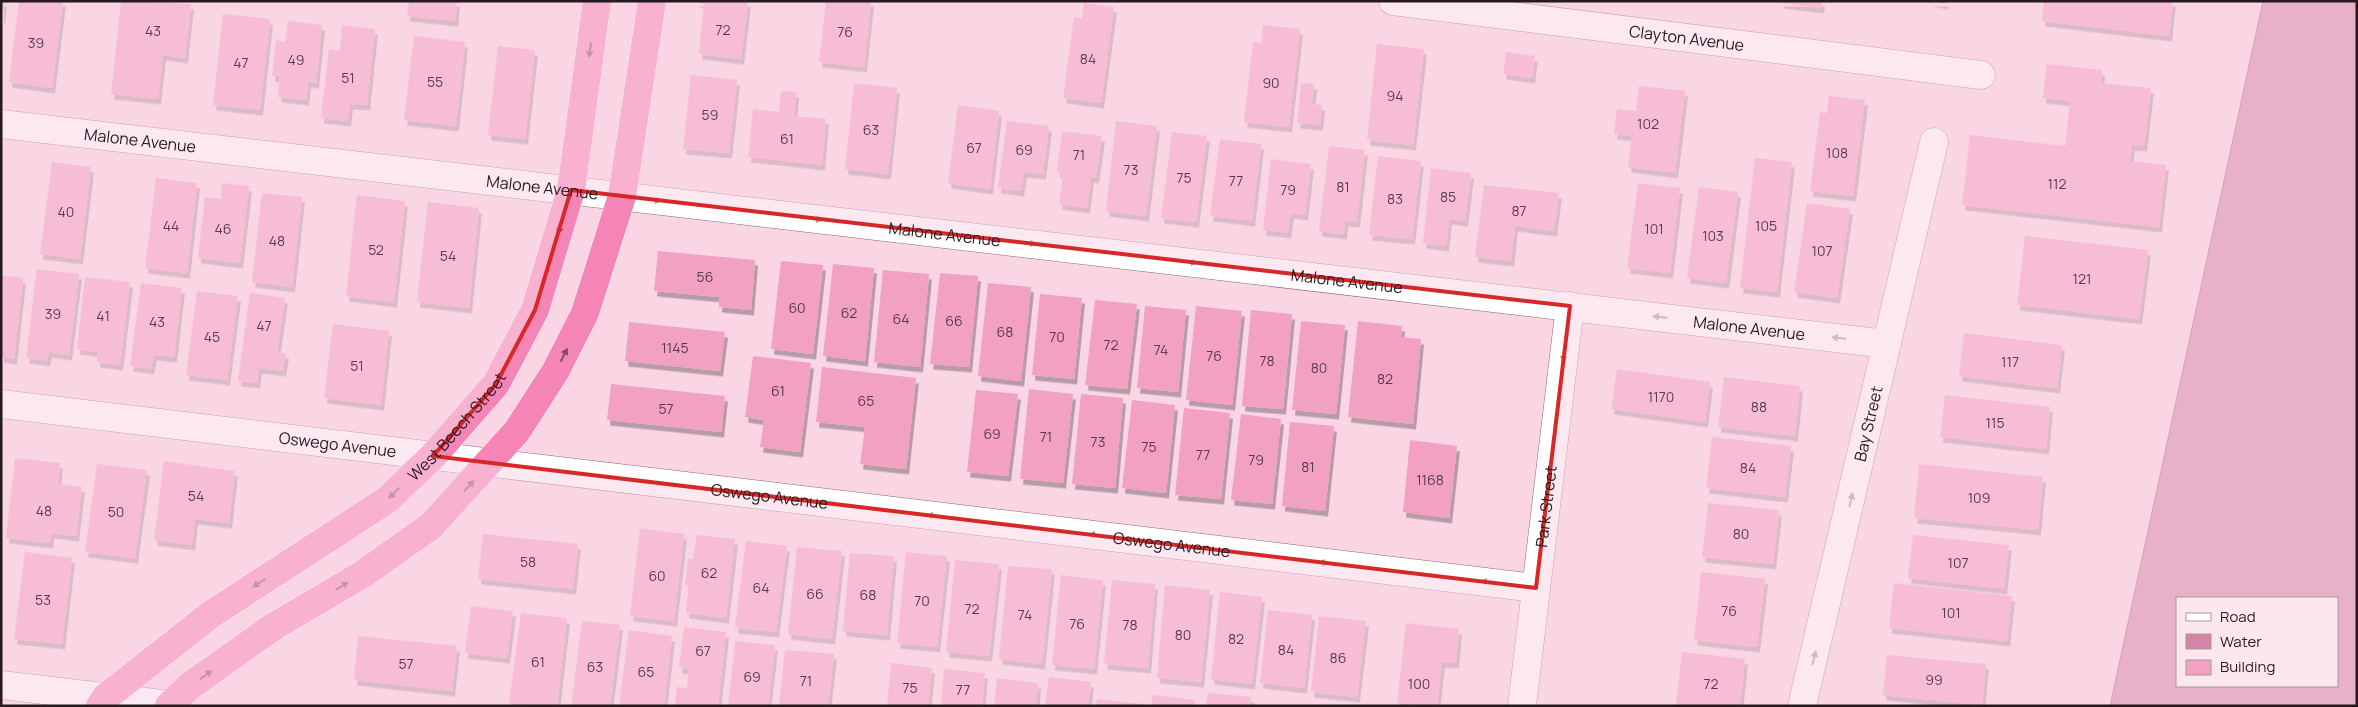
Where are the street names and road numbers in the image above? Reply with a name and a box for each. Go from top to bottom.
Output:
street label: Clayton Avenue [1628,20,1746,56]
street label: Malone Avenue [83,123,197,158]
street label: Malone Avenue [485,170,599,205]
street label: Malone Avenue [888,217,1002,252]
street label: Malone Avenue [1290,264,1404,298]
street label: Malone Avenue [1692,310,1806,345]
street label: West Beech Street [403,369,511,486]
street label: Bay Street [1849,384,1888,464]
street label: Oswego Avenue [278,426,397,462]
street label: Park Street [1530,464,1562,549]
street label: Oswego Avenue [710,478,829,514]
street label: Oswego Avenue [1112,526,1232,562]

